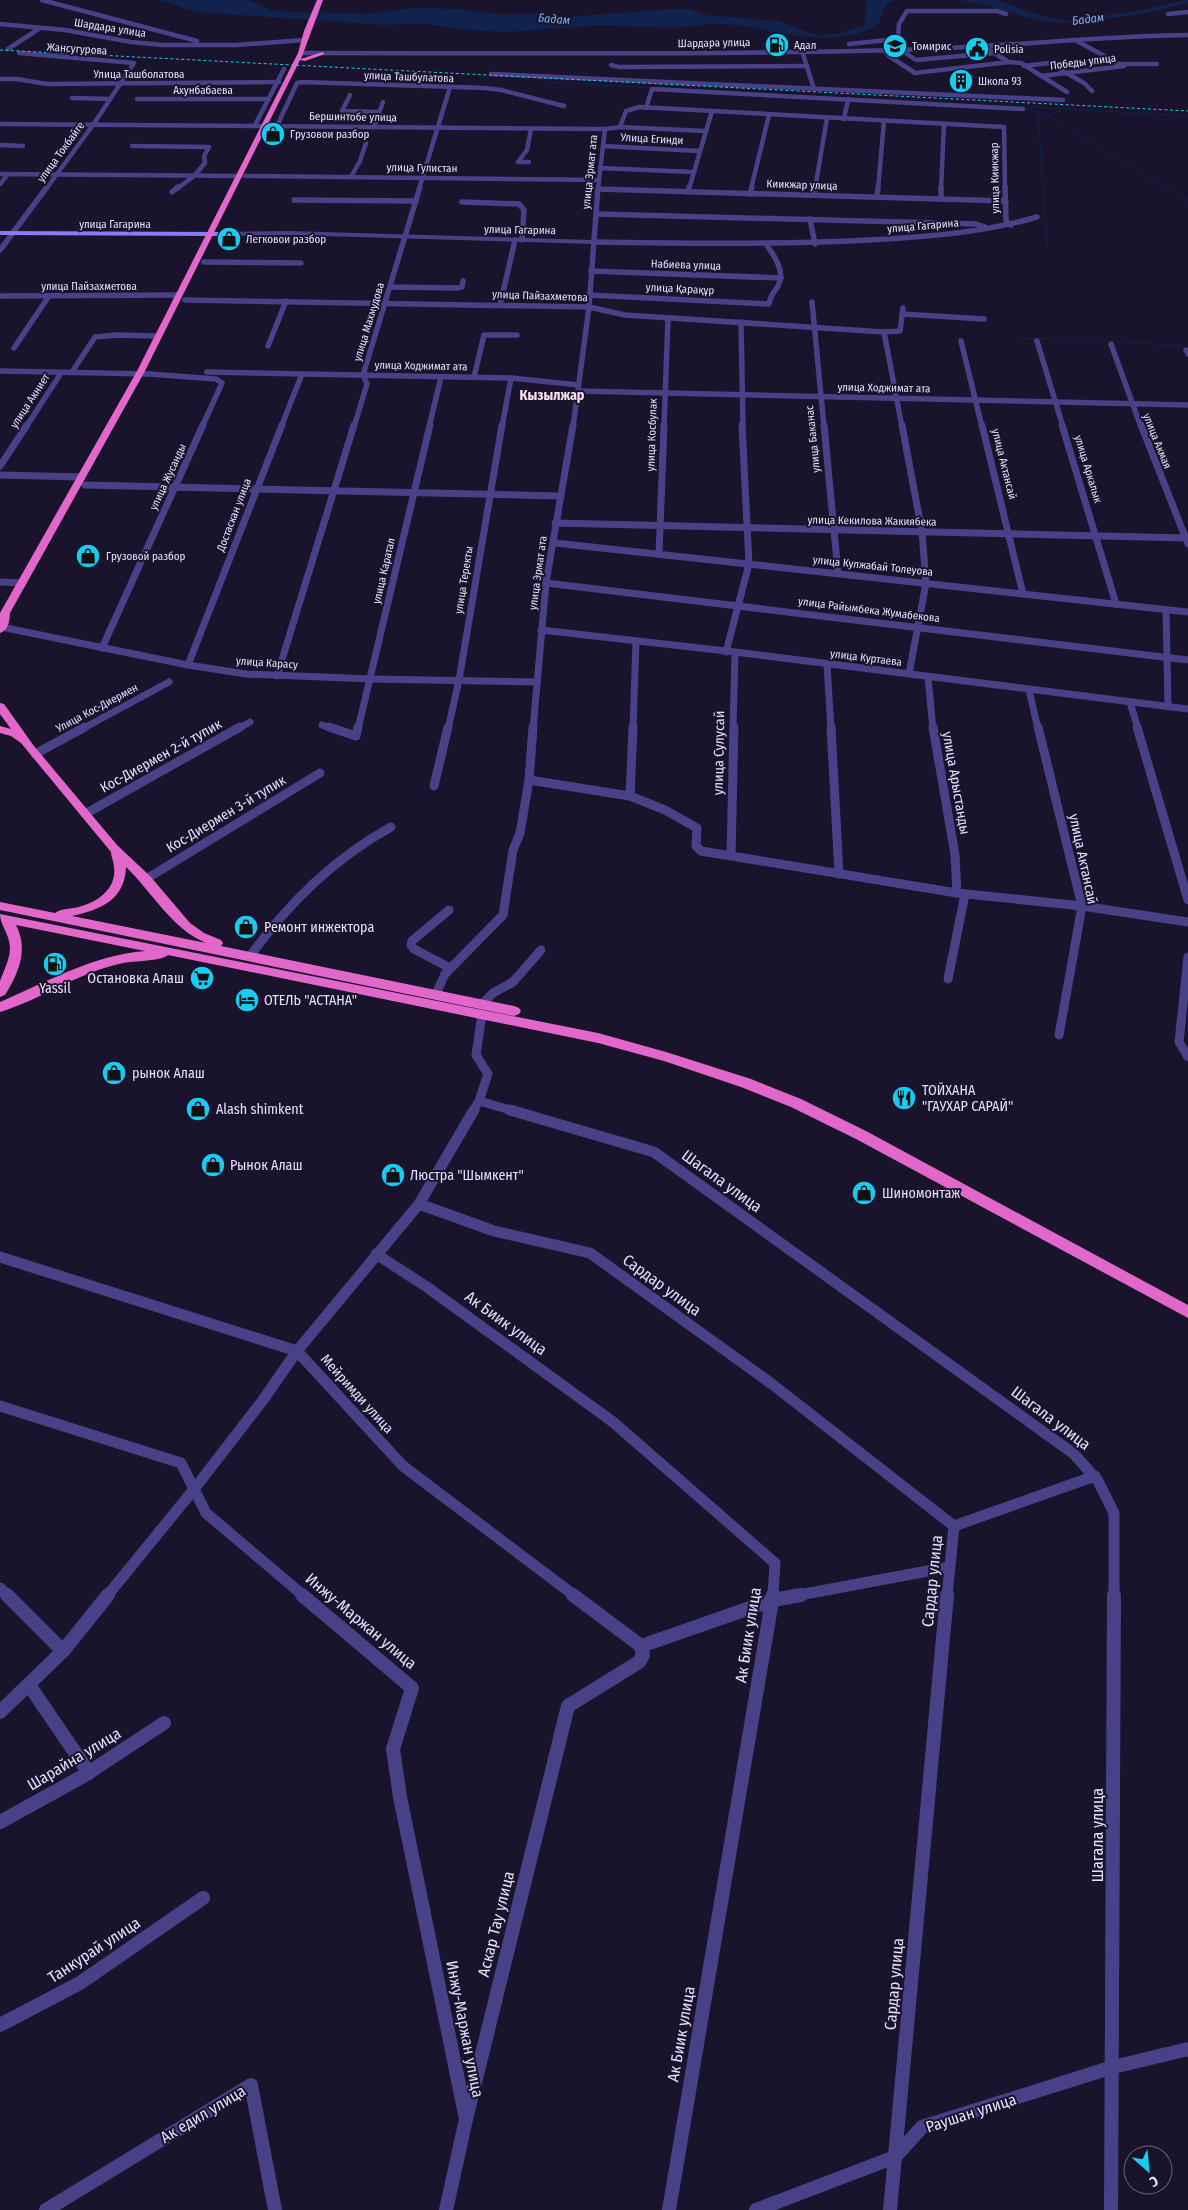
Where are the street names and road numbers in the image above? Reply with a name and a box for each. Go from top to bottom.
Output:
street label: Шардара улица [73,16,147,40]
street label: Шардара улица [678,36,750,50]
street label: Жансугурова [46,40,108,58]
street label: Победы улица [1049,51,1117,73]
street label: Улица Ташболатова [93,68,184,81]
street label: улица Ташбулатова [364,69,454,85]
street label: Ахунбабаева [173,84,233,97]
street label: Бершинтобе улица [309,110,397,124]
street label: улица Токбайге [35,119,87,185]
street label: Улица Егинди [619,131,684,147]
street label: улица Эрмат ата [580,134,600,210]
street label: улица Киикжар [988,142,1002,214]
street label: улица Гулистан [387,161,457,175]
street label: Киикжар улица [766,177,838,193]
street label: улица Гагарина [887,216,959,236]
street label: улица Гагарина [79,218,151,231]
street label: улица Гагарина [484,223,556,237]
street label: Набиева улица [651,257,721,273]
street label: улица Пайзахметова [41,280,137,293]
street label: улица Махмудова [351,281,387,363]
street label: улица Қарақұр [645,281,715,297]
street label: улица Пайзахметова [492,288,588,304]
street label: улица Ходжимат ата [374,359,468,373]
street label: улица Акниет [8,371,53,431]
street label: улица Ходжимат ата [837,381,931,395]
street label: улица Косбулак [644,397,660,472]
street label: улица Баканас [803,404,823,473]
street label: улица Акмая [1140,411,1174,471]
street label: улица Актансай [989,427,1019,501]
street label: улица Аркалык [1072,433,1105,505]
street label: улица Жусанды [147,442,189,512]
street label: Достаскан улица [214,477,254,554]
street label: улица Кекилова Жакиябека [808,513,936,529]
street label: улица Эрмат ата [526,535,550,611]
street label: улица Каратал [370,537,398,605]
street label: улица Теректы [452,545,476,615]
street label: улица Кулжабай Толеуова [812,553,934,579]
street label: улица Райымбека Жумабекова [797,595,941,625]
street label: улица Куртаева [829,647,903,669]
street label: улица Карасу [236,654,299,672]
street label: Улица Кос-Диермен [53,681,140,736]
street label: улица Сулусай [710,711,728,795]
street label: Кос-Диермен 2-й тупик [97,715,225,796]
street label: улица Арыстанды [939,730,973,836]
street label: Кос-Диермен 3-й тупик [163,771,289,856]
street label: улица Актансай [1065,812,1101,906]
street label: Шагала улица [678,1146,766,1217]
street label: Сардар улица [619,1250,705,1320]
street label: Ак Биик улица [461,1287,551,1359]
street label: Мейримди улица [317,1351,397,1437]
street label: Шагала улица [1008,1382,1095,1454]
street label: Сардар улица [918,1534,946,1628]
street label: Инжу-Маржан улица [302,1569,421,1673]
street label: Ак Биик улица [731,1586,765,1684]
street label: Шарайна улица [24,1723,124,1794]
street label: Шагала улица [1088,1788,1107,1882]
street label: Аскар Тау улица [474,1869,518,1979]
street label: Танкурай улица [44,1913,144,1987]
street label: Сардар улица [881,1937,908,2031]
street label: Инжу-Маржан улица [442,1959,488,2099]
street label: Ак Биик улица [663,1985,699,2083]
street label: Ак едил улица [157,2081,249,2147]
street label: Раушан улица [923,2089,1019,2137]

